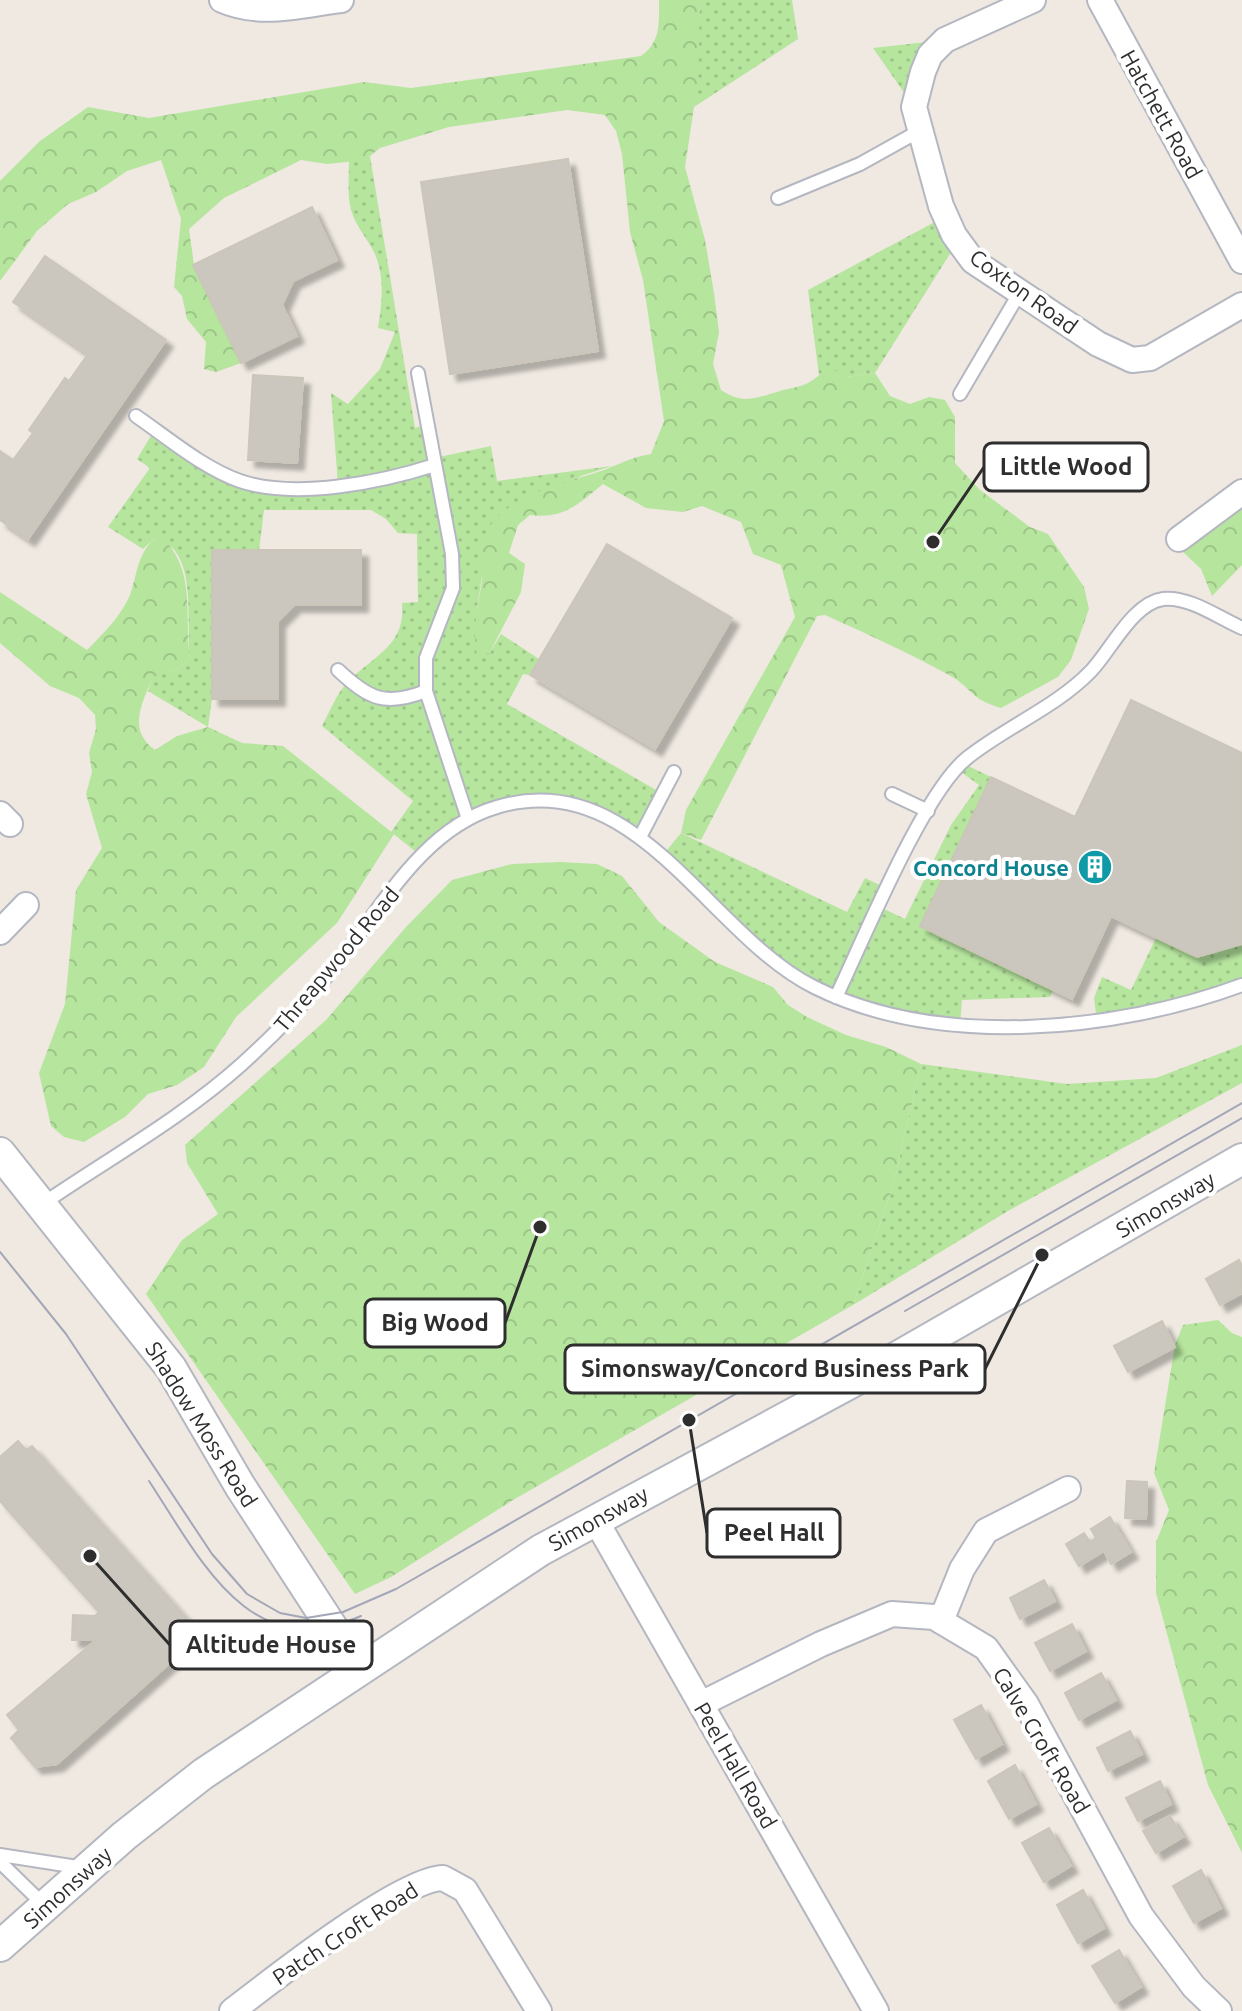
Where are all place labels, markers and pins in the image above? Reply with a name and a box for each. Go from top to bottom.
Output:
callout: Little Wood [984,443,1148,491]
building icon: Concord House [1076,848,1114,886]
place label: Concord House [913,855,1069,880]
callout: Big Wood [365,1299,505,1347]
callout: Simonsway/Concord Business Park [565,1345,985,1393]
callout: Peel Hall [707,1509,840,1557]
callout: Altitude House [170,1621,372,1669]

